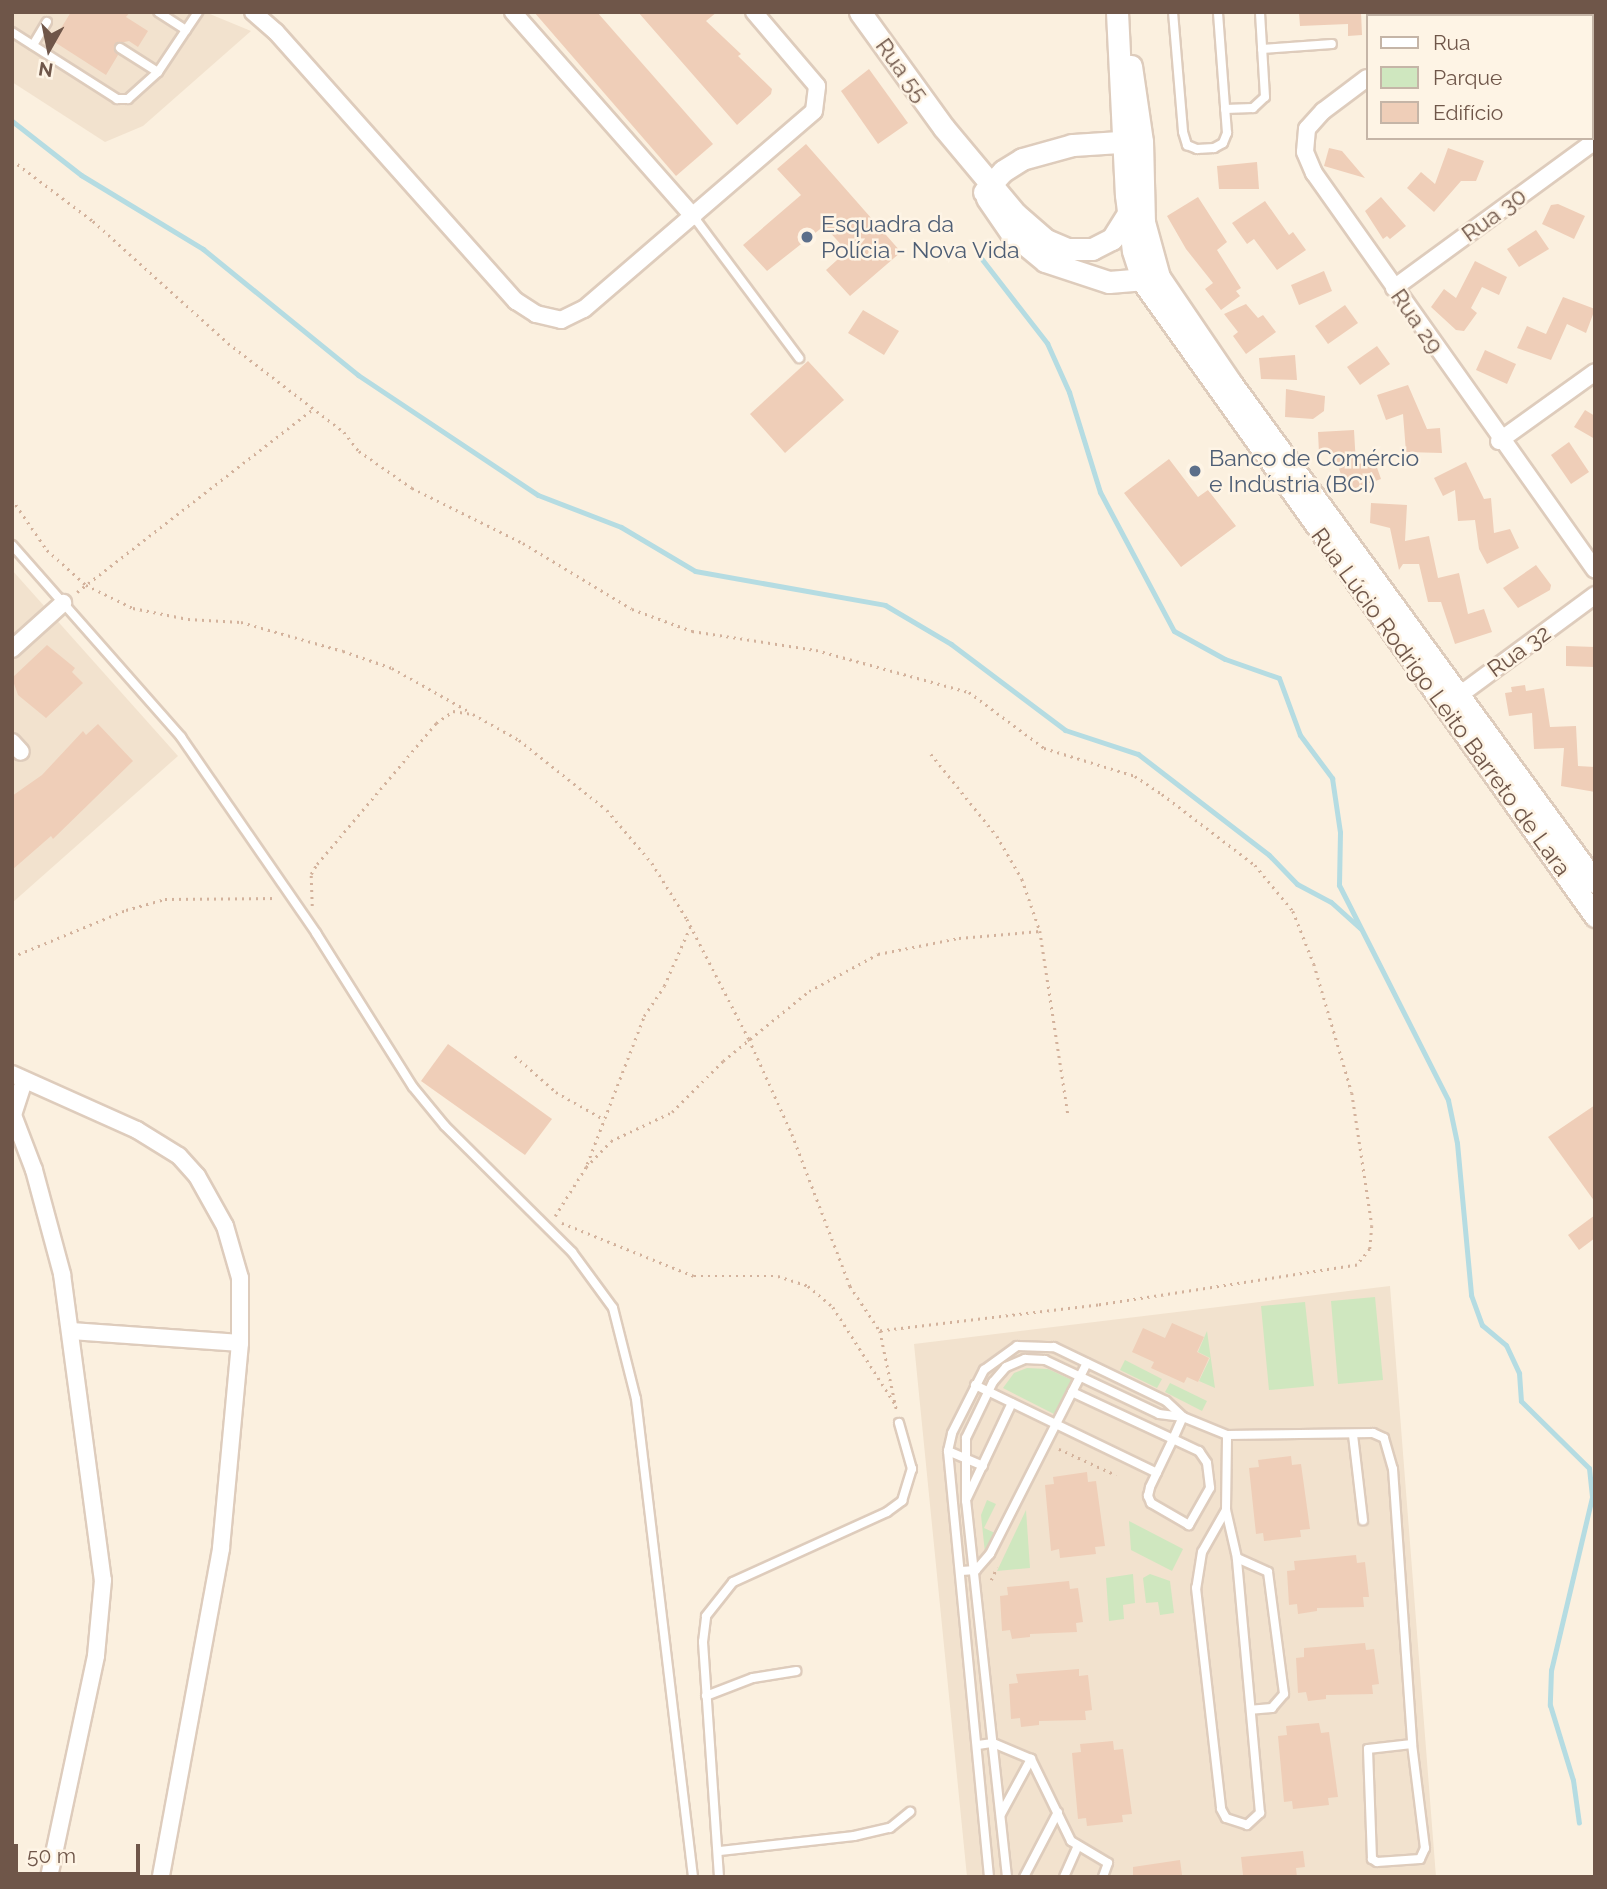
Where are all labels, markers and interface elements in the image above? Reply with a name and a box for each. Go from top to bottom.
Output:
north arrow [14,14,84,84]
legend [1366,14,1593,140]
text: Rua [1433,30,1470,55]
street label: Rua 55 [870,33,934,107]
text: N [37,58,55,82]
text: Parque [1433,65,1502,90]
text: Edifício [1433,100,1503,125]
street label: Rua 30 [1456,182,1532,248]
place label: Esquadra da Polícia - Nova Vida [821,210,1020,264]
marker: Esquadra da Polícia - Nova Vida [799,229,815,245]
street label: Rua 29 [1385,283,1449,359]
place label: Banco de Comércio e Indústria (BCI) [1209,444,1419,498]
marker: Banco de Comércio e Indústria (BCI) [1187,463,1203,479]
street label: Rua Lúcio Rodrigo Leito Barreto de Lara [1305,523,1577,881]
street label: Rua 32 [1482,619,1556,683]
scale bar [18,1829,144,1873]
text: 50 m [27,1843,76,1868]

